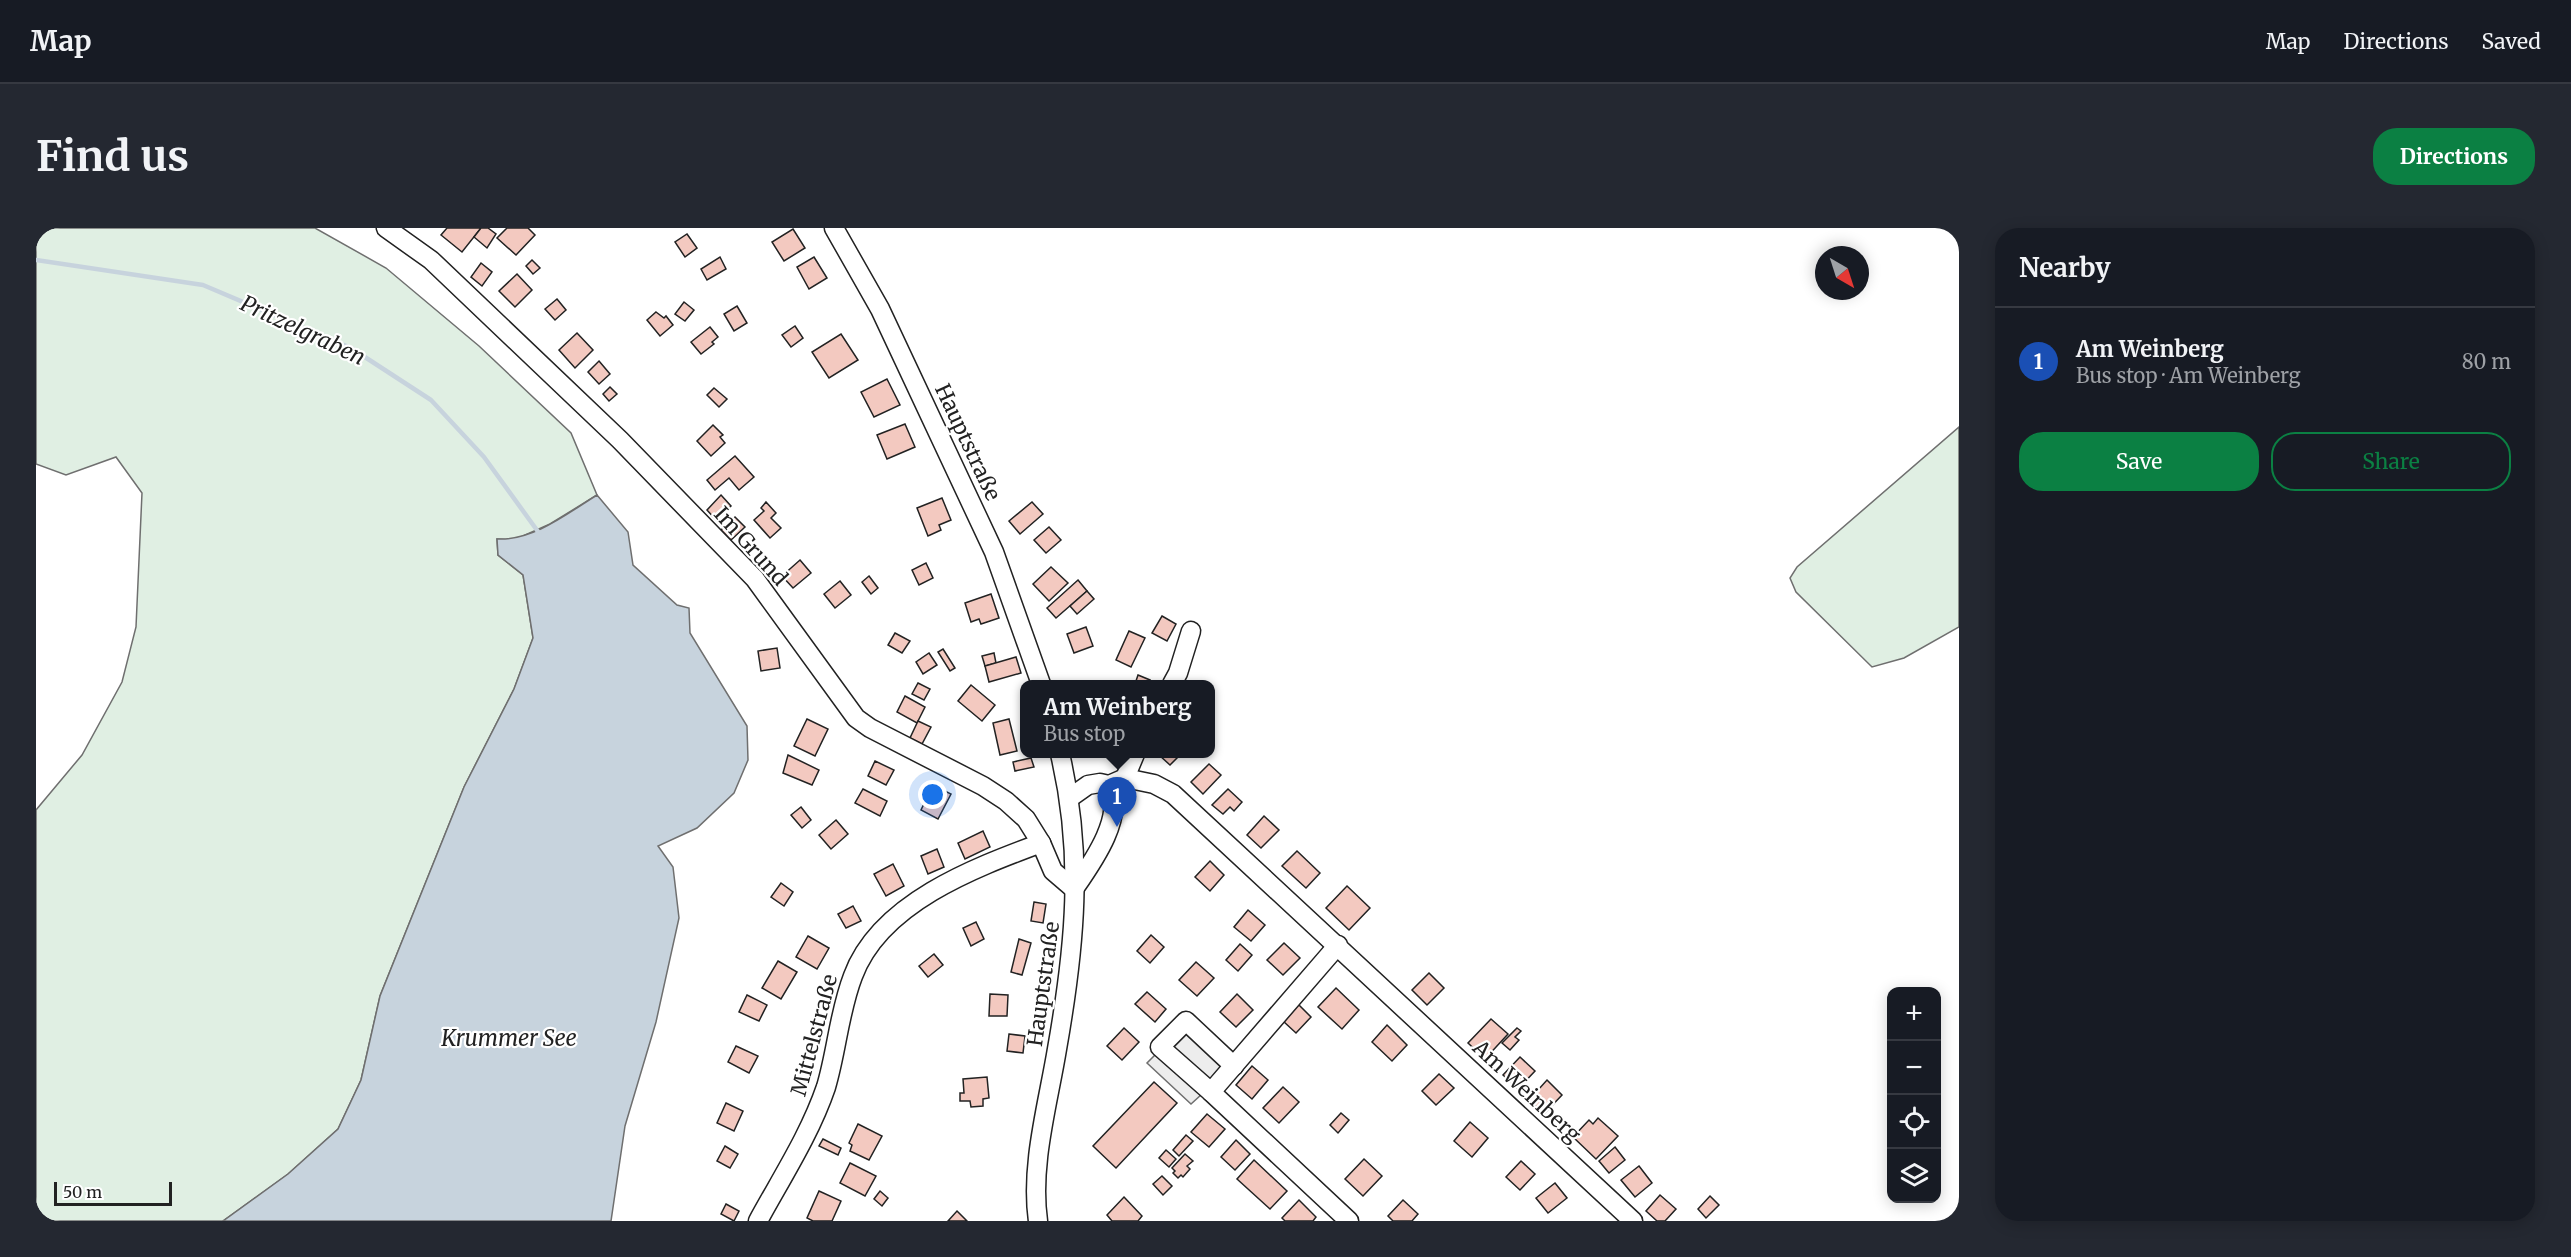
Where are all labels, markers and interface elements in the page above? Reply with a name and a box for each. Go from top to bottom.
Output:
text: Map [30,23,92,59]
text: Map [2266,28,2310,55]
text: Directions [2343,28,2448,55]
text: Saved [2481,28,2541,55]
button: Directions [2373,128,2535,185]
text: Find us [36,130,189,182]
north arrow [1815,246,1869,300]
text: Nearby [2019,251,2111,284]
water label: Pritzelgraben [236,289,370,371]
text: Am Weinberg [2076,335,2224,363]
text: 1 [2034,349,2043,374]
text: 80 m [2462,349,2511,374]
text: Bus stop · Am Weinberg [2076,363,2301,388]
street label: Hauptstraße [929,379,1007,505]
button: Save [2019,432,2259,491]
button: Share [2271,432,2511,491]
street label: Im Grund [708,501,794,591]
popup [1020,680,1215,758]
text: Am Weinberg [1044,693,1191,721]
text: Bus stop [1044,721,1125,746]
pin: 1 [1098,778,1136,827]
your location [918,780,947,809]
street label: Hauptstraße [1021,920,1065,1048]
street label: Mittelstraße [785,971,843,1099]
map controls [1887,987,1941,1203]
button: + [1887,987,1941,1041]
water label: Krummer See [440,1024,577,1052]
street label: Am Weinberg [1467,1033,1587,1148]
button: − [1887,1041,1941,1095]
button: locate [1887,1095,1941,1149]
button: layers [1887,1149,1941,1203]
scale bar [54,1179,172,1206]
text: 50 m [63,1182,102,1202]

